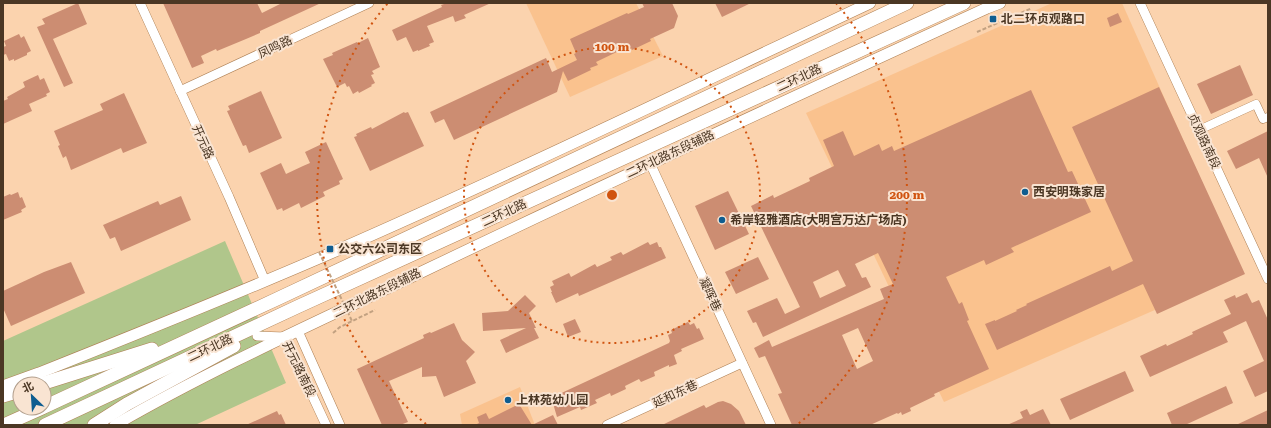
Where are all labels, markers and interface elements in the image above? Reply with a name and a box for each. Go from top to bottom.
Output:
place label: 北二环贞观路口 [1001,12,1085,26]
marker: 北二环贞观路口 [988,14,998,24]
street label: 凤鸣路 [256,33,294,61]
text: 100 m [595,40,630,54]
street label: 二环北路 [774,62,824,94]
street label: 贞观路南段 [1185,111,1223,171]
street label: 开元路 [189,123,217,161]
street label: 二环北路东段辅路 [624,127,716,181]
place label: 西安明珠家居 [1033,185,1105,199]
marker: 西安明珠家居 [1020,187,1030,197]
centre of rings [605,188,619,202]
text: 200 m [890,188,925,202]
street label: 二环北路 [479,197,529,229]
place label: 希岸轻雅酒店(大明宫万达广场店) [730,213,907,227]
marker: 希岸轻雅酒店(大明宫万达广场店) [717,215,727,225]
place label: 公交六公司东区 [338,242,422,256]
marker: 公交六公司东区 [325,244,335,254]
street label: 二环北路东段辅路 [331,266,423,320]
street label: 凝晖巷 [696,275,724,313]
street label: 二环北路 [185,332,235,364]
street label: 开元路南段 [280,339,318,399]
north arrow [12,376,52,416]
street label: 延和东巷 [650,378,700,410]
text: 北 [20,379,36,396]
place label: 上林苑幼儿园 [516,393,588,407]
marker: 上林苑幼儿园 [503,395,513,405]

